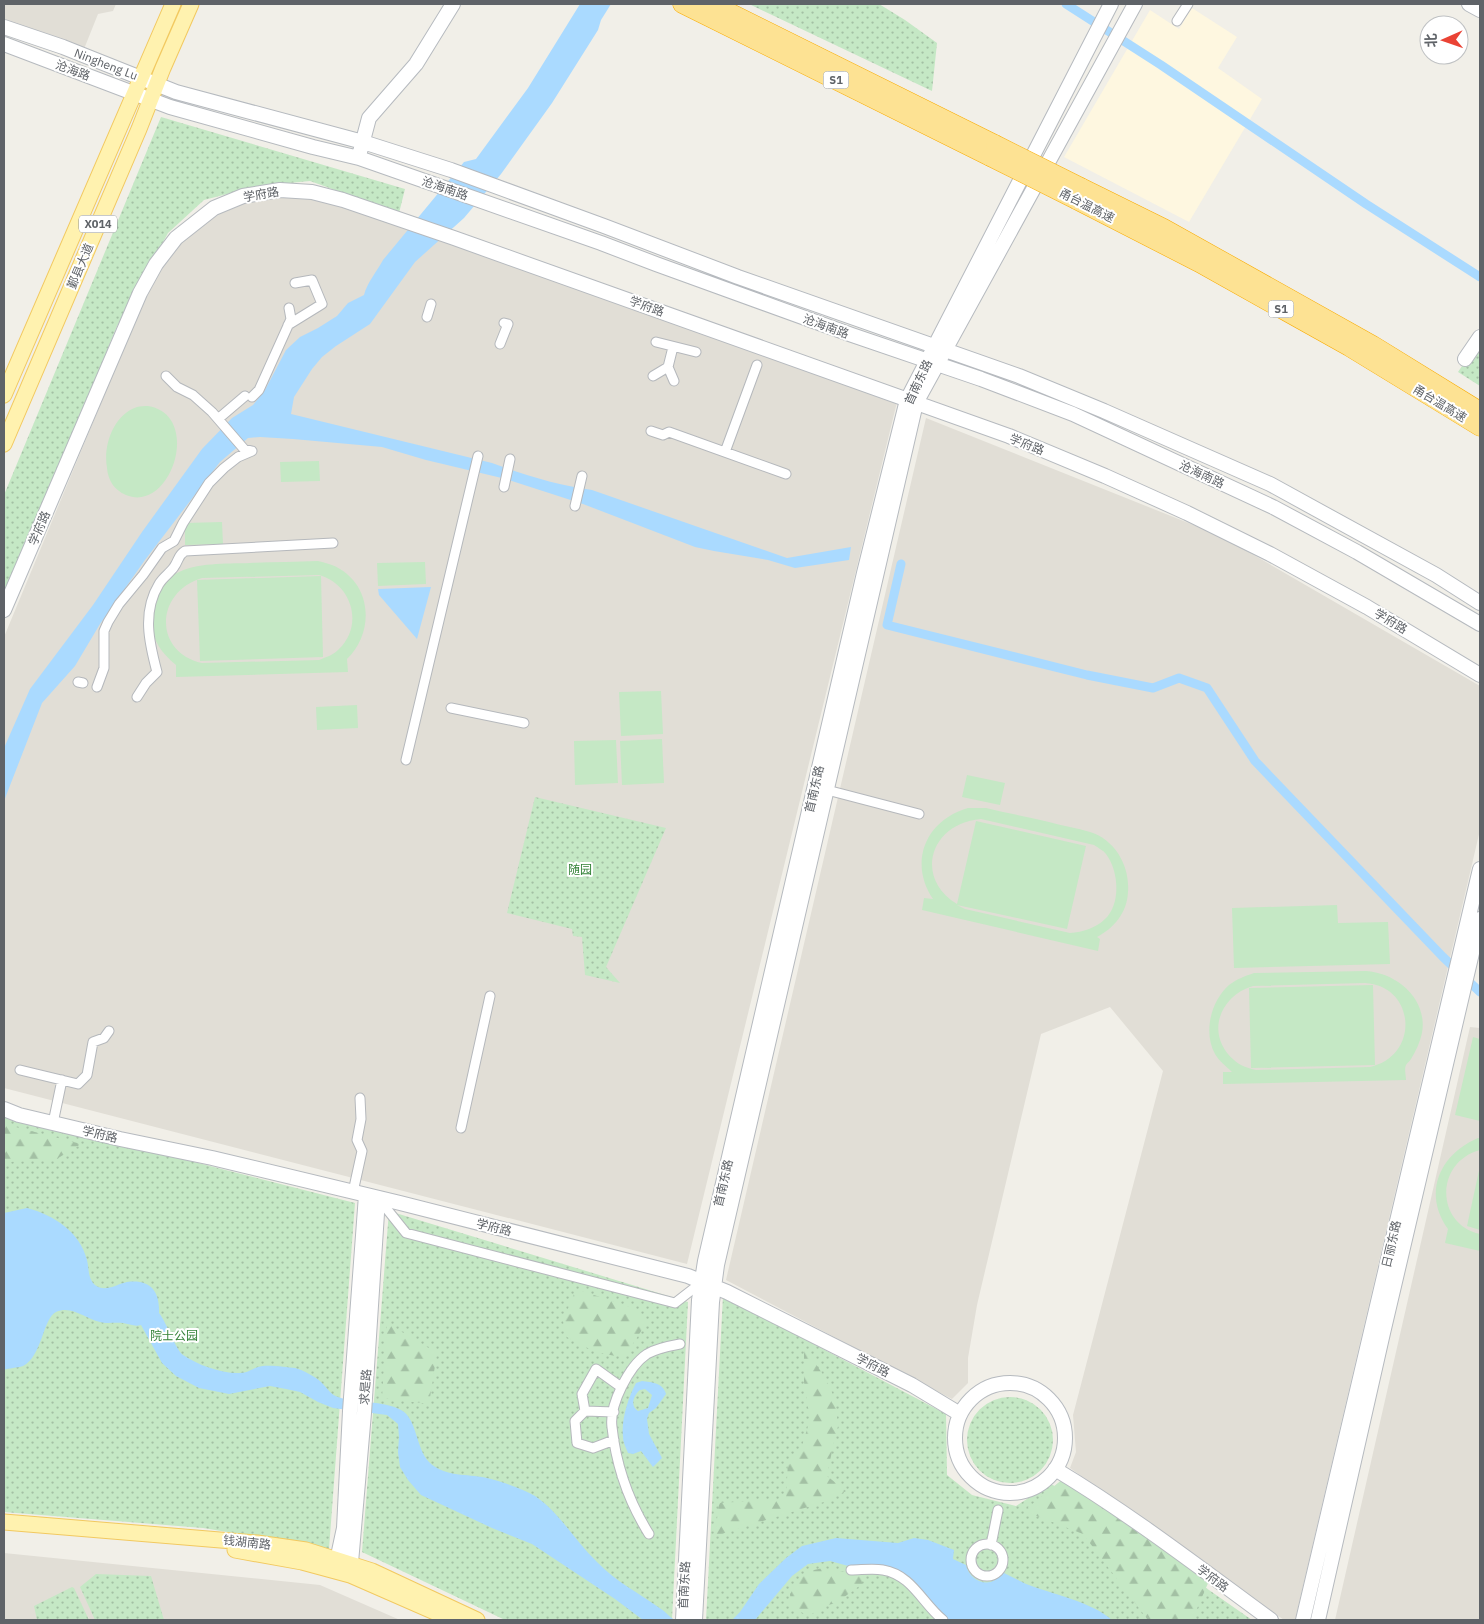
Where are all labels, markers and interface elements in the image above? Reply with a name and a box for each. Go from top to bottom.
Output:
north arrow [1419,15,1469,65]
text: 北 [1422,33,1440,48]
street label: Ningheng Lu [72,45,140,83]
street label: 沧海路 [54,57,92,83]
road number: S1 [824,72,848,88]
street label: 沧海南路 [420,173,470,203]
street label: 学府路 [242,183,280,205]
street label: 甬台温高速 [1057,185,1117,225]
road number: X014 [79,215,117,232]
street label: 鄞县大道 [64,241,96,291]
street label: 学府路 [628,293,666,319]
road number: S1 [1268,300,1294,318]
street label: 沧海南路 [801,311,851,341]
street label: 首南东路 [901,357,935,407]
street label: 甬台温高速 [1410,381,1470,425]
street label: 学府路 [1007,430,1047,458]
street label: 沧海南路 [1177,457,1227,491]
street label: 学府路 [25,508,53,548]
street label: 学府路 [1372,605,1410,637]
street label: 首南东路 [801,764,827,814]
park label: 随园 [568,862,592,877]
street label: 学府路 [81,1123,119,1145]
street label: 首南东路 [710,1158,736,1208]
street label: 学府路 [475,1215,513,1239]
street label: 日丽东路 [1378,1219,1404,1269]
park label: 院士公园 [150,1328,198,1343]
street label: 学府路 [854,1350,892,1380]
street label: 求是路 [356,1369,374,1405]
street label: 钱湖南路 [222,1532,272,1552]
street label: 首南东路 [675,1561,693,1609]
street label: 学府路 [1194,1561,1232,1595]

